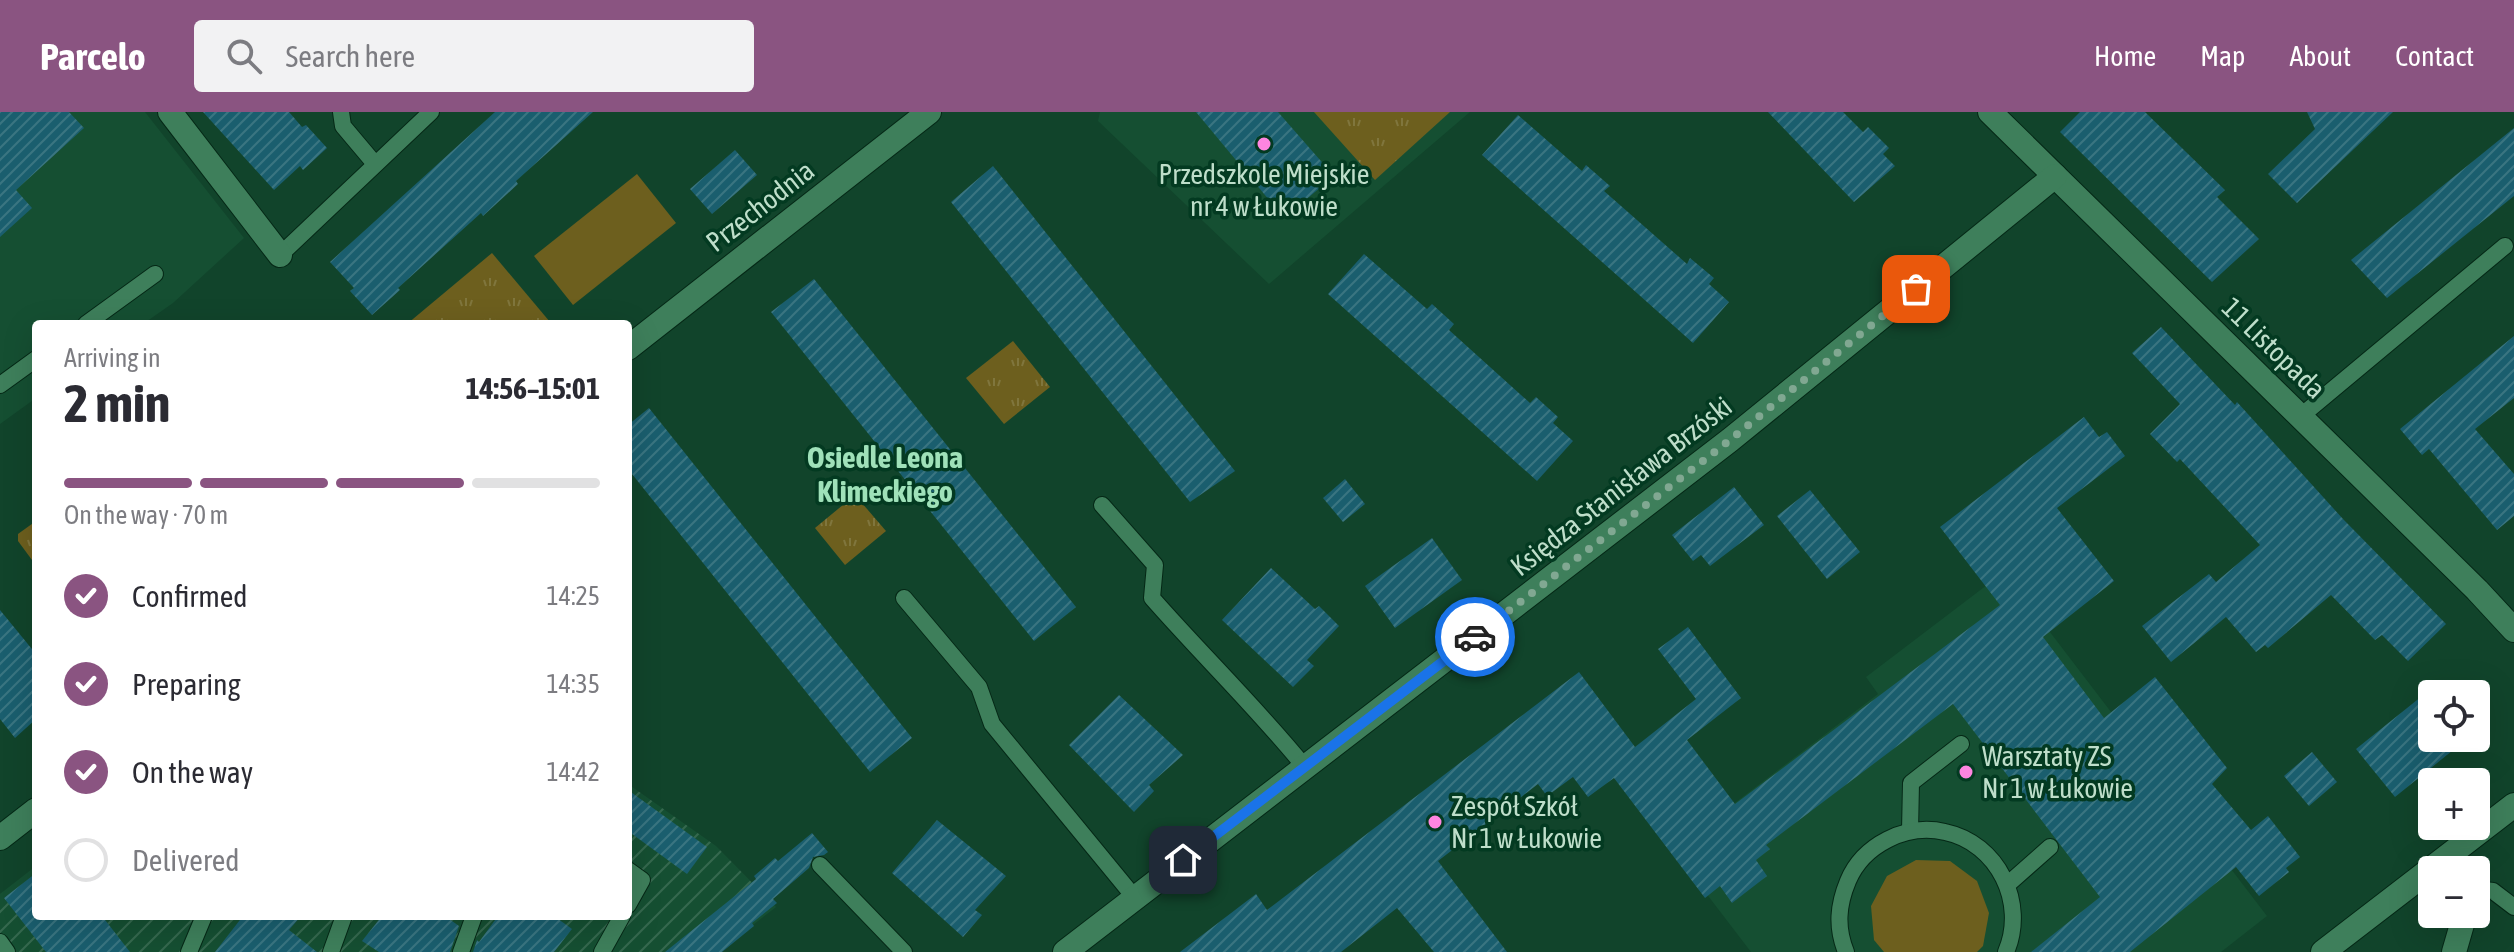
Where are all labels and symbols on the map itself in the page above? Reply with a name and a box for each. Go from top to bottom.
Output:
marker: Przedszkole Miejskie nr 4 w Łukowie [1255,135,1273,153]
street label: Przechodnia [700,154,820,258]
place label: Przedszkole Miejskie nr 4 w Łukowie [1158,158,1370,222]
pin [1882,255,1950,323]
street label: 11 Listopada [2216,291,2332,405]
street label: Księdza Stanisława Brzóski [1504,390,1738,582]
district label: Osiedle Leona Klimeckiego [807,440,963,508]
courier [1435,597,1515,677]
place label: Warsztaty ZS Nr 1 w Łukowie [1982,740,2133,804]
marker: Warsztaty ZS Nr 1 w Łukowie [1957,763,1975,781]
place label: Zespół Szkół Nr 1 w Łukowie [1451,790,1602,854]
marker: Zespół Szkół Nr 1 w Łukowie [1426,813,1444,831]
pin [1149,826,1217,894]

